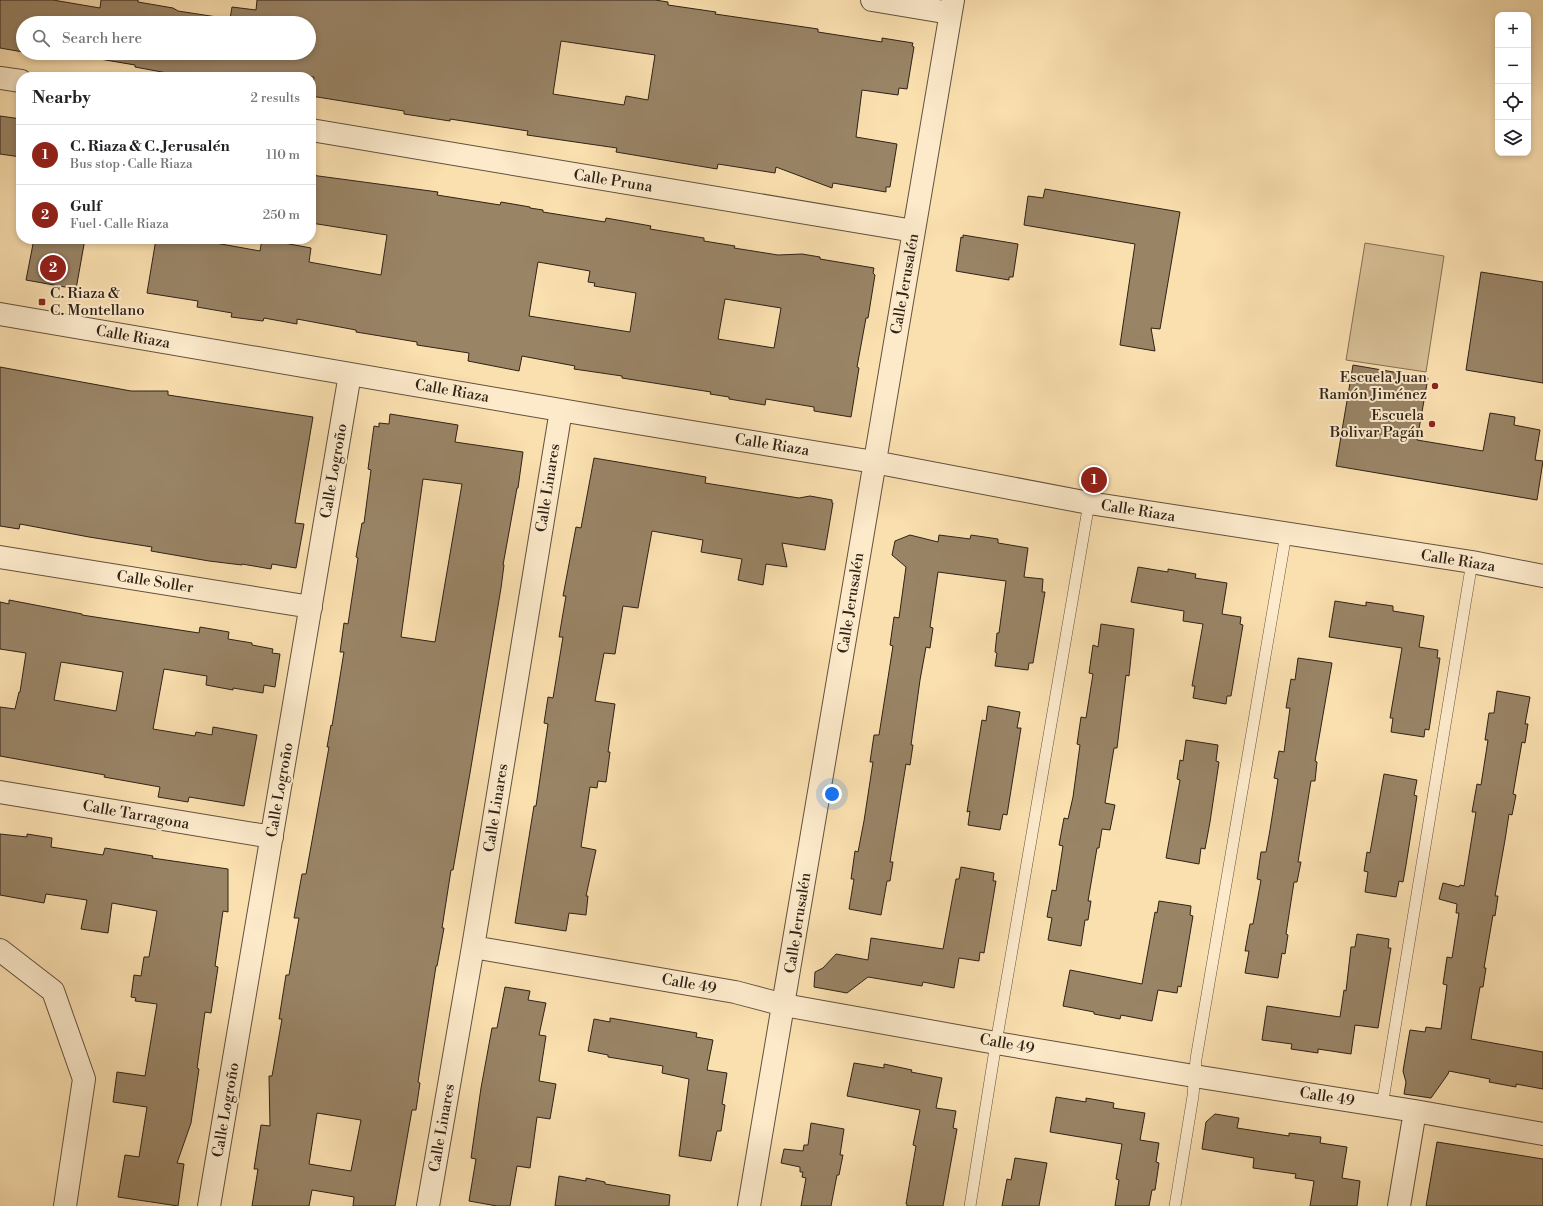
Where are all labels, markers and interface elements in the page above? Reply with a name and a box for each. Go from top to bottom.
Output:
map controls [1495,12,1531,156]
button: + [1495,12,1531,48]
search box [16,16,316,60]
icon: search [30,27,52,49]
text: Search here [62,29,142,48]
button: − [1495,48,1531,84]
button: locate [1495,84,1531,120]
text: Nearby [32,87,91,109]
text: 2 results [251,90,300,106]
button: layers [1495,120,1531,156]
text: C. Riaza & C. Jerusalén [70,137,230,156]
text: 1 [42,147,48,163]
text: 110 m [266,147,300,163]
text: Bus stop · Calle Riaza [70,156,193,172]
street label: Calle Pruna [572,165,654,197]
text: Gulf [70,197,101,216]
text: 2 [41,207,49,223]
text: 250 m [263,207,300,223]
text: Fuel · Calle Riaza [70,216,169,232]
street label: Calle Jerusalén [887,232,923,336]
pin: 2 [40,253,66,283]
place label: C. Riaza & C. Montellano [50,284,145,320]
marker: C. Riaza & C. Montellano [37,297,47,307]
street label: Calle Riaza [94,321,172,353]
place label: Escuela Juan Ramón Jiménez [1319,368,1427,404]
street label: Calle Riaza [413,375,491,407]
marker: Escuela Juan Ramón Jiménez [1430,381,1440,391]
place label: Escuela Bolivar Pagán [1329,406,1424,442]
marker: Escuela Bolivar Pagán [1427,419,1437,429]
street label: Calle Logroño [316,422,352,520]
street label: Calle Riaza [733,430,811,460]
street label: Calle Linares [532,442,564,534]
pin: 1 [1081,465,1107,495]
street label: Calle Riaza [1099,496,1177,526]
street label: Calle Riaza [1419,546,1497,576]
street label: Calle Jerusalén [834,551,868,655]
street label: Calle Soller [115,567,195,598]
street label: Calle Logroño [262,741,298,839]
street label: Calle Linares [480,762,512,854]
your location [822,784,842,804]
street label: Calle Tarragona [81,796,191,834]
street label: Calle Jerusalén [781,871,815,975]
street label: Calle 49 [660,970,718,998]
street label: Calle 49 [978,1030,1036,1058]
street label: Calle Logroño [208,1061,244,1159]
street label: Calle Linares [425,1082,459,1174]
street label: Calle 49 [1298,1083,1356,1111]

